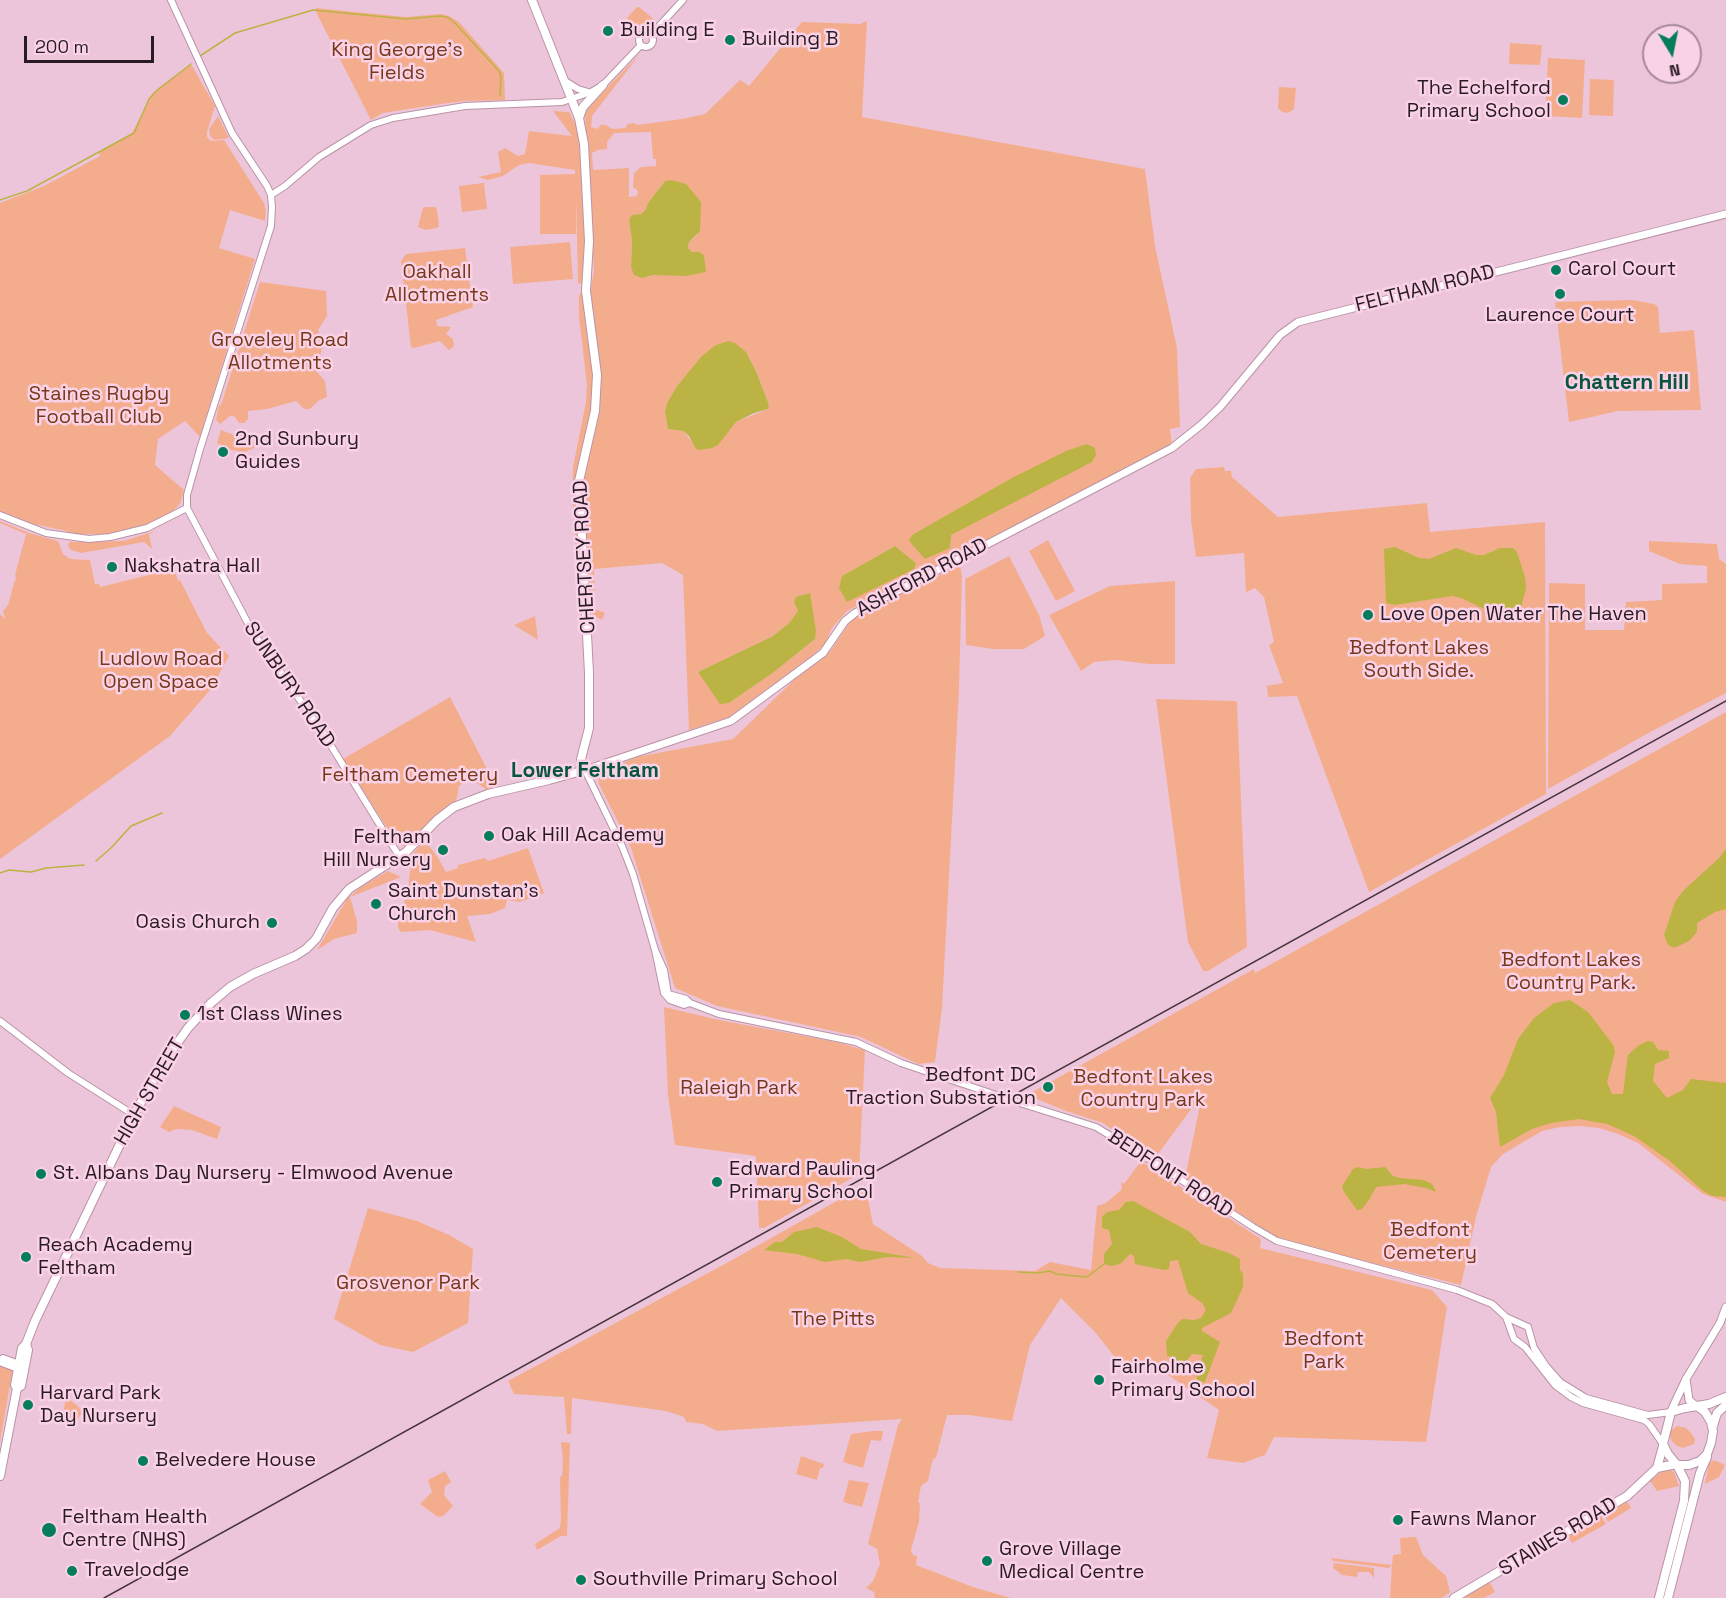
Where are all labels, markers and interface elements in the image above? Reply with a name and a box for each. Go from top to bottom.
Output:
place label: Building E [620,19,715,43]
scale bar [27,24,158,62]
marker: Building E [601,24,615,38]
north arrow [1642,24,1702,84]
place label: Building B [742,28,838,52]
marker: Building B [723,33,737,47]
text: 200 m [35,35,89,58]
park label: King George’s Fields [331,39,463,86]
text: N [1668,59,1682,82]
place label: The Echelford Primary School [1407,77,1551,124]
marker: The Echelford Primary School [1556,93,1570,107]
place label: Carol Court [1568,258,1676,282]
street label: FELTHAM ROAD [1353,260,1497,318]
park label: Oakhall Allotments [385,261,489,308]
marker: Carol Court [1549,263,1563,277]
marker: Laurence Court [1553,287,1567,301]
place label: Laurence Court [1486,304,1634,328]
park label: Groveley Road Allotments [211,329,349,376]
district label: Chattern Hill [1565,370,1689,396]
park label: Staines Rugby Football Club [29,383,169,430]
place label: 2nd Sunbury Guides [235,428,359,475]
marker: 2nd Sunbury Guides [216,445,230,459]
street label: CHERTSEY ROAD [569,480,601,634]
street label: ASHFORD ROAD [853,533,991,623]
place label: Nakshatra Hall [124,555,260,579]
marker: Nakshatra Hall [105,560,119,574]
place label: Love Open Water The Haven [1380,603,1647,627]
marker: Love Open Water The Haven [1361,608,1375,622]
street label: SUNBURY ROAD [238,617,340,753]
park label: Bedfont Lakes South Side. [1349,637,1489,684]
park label: Ludlow Road Open Space [99,648,223,695]
district label: Lower Feltham [511,758,659,784]
park label: Feltham Cemetery [322,764,498,788]
place label: Oak Hill Academy [501,824,665,848]
place label: Feltham Hill Nursery [323,826,431,873]
marker: Oak Hill Academy [482,829,496,843]
marker: Feltham Hill Nursery [436,843,450,857]
place label: Saint Dunstan's Church [388,880,539,927]
marker: Saint Dunstan's Church [369,897,383,911]
place label: Oasis Church [136,911,260,935]
marker: Oasis Church [265,916,279,930]
park label: Bedfont Lakes Country Park. [1501,949,1641,996]
place label: 1st Class Wines [197,1003,342,1027]
marker: 1st Class Wines [178,1008,192,1022]
street label: HIGH STREET [110,1034,190,1150]
place label: Bedfont DC Traction Substation [845,1064,1036,1111]
park label: Bedfont Lakes Country Park [1073,1066,1213,1113]
park label: Raleigh Park [680,1077,798,1101]
marker: Bedfont DC Traction Substation [1041,1080,1055,1094]
street label: BEDFONT ROAD [1103,1125,1237,1223]
place label: Edward Pauling Primary School [729,1158,876,1205]
place label: St. Albans Day Nursery - Elmwood Avenue [53,1162,453,1186]
marker: St. Albans Day Nursery - Elmwood Avenue [34,1167,48,1181]
marker: Edward Pauling Primary School [710,1175,724,1189]
park label: Bedfont Cemetery [1383,1219,1477,1266]
place label: Reach Academy Feltham [38,1234,193,1281]
marker: Reach Academy Feltham [19,1250,33,1264]
park label: Grosvenor Park [336,1272,480,1296]
park label: The Pitts [791,1308,875,1332]
park label: Bedfont Park [1284,1328,1364,1375]
place label: Fairholme Primary School [1111,1356,1255,1403]
marker: Fairholme Primary School [1092,1373,1106,1387]
place label: Harvard Park Day Nursery [40,1382,161,1429]
marker: Harvard Park Day Nursery [21,1398,35,1412]
place label: Belvedere House [155,1449,316,1473]
marker: Belvedere House [136,1454,150,1468]
street label: STAINES ROAD [1495,1492,1621,1582]
place label: Feltham Health Centre (NHS) [62,1506,208,1553]
place label: Fawns Manor [1410,1508,1537,1532]
marker: Fawns Manor [1391,1513,1405,1527]
marker: Feltham Health Centre (NHS) [40,1521,58,1539]
place label: Grove Village Medical Centre [999,1538,1144,1585]
marker: Grove Village Medical Centre [980,1554,994,1568]
place label: Travelodge [84,1559,189,1583]
marker: Travelodge [65,1564,79,1578]
place label: Southville Primary School [593,1568,838,1592]
marker: Southville Primary School [574,1573,588,1587]

